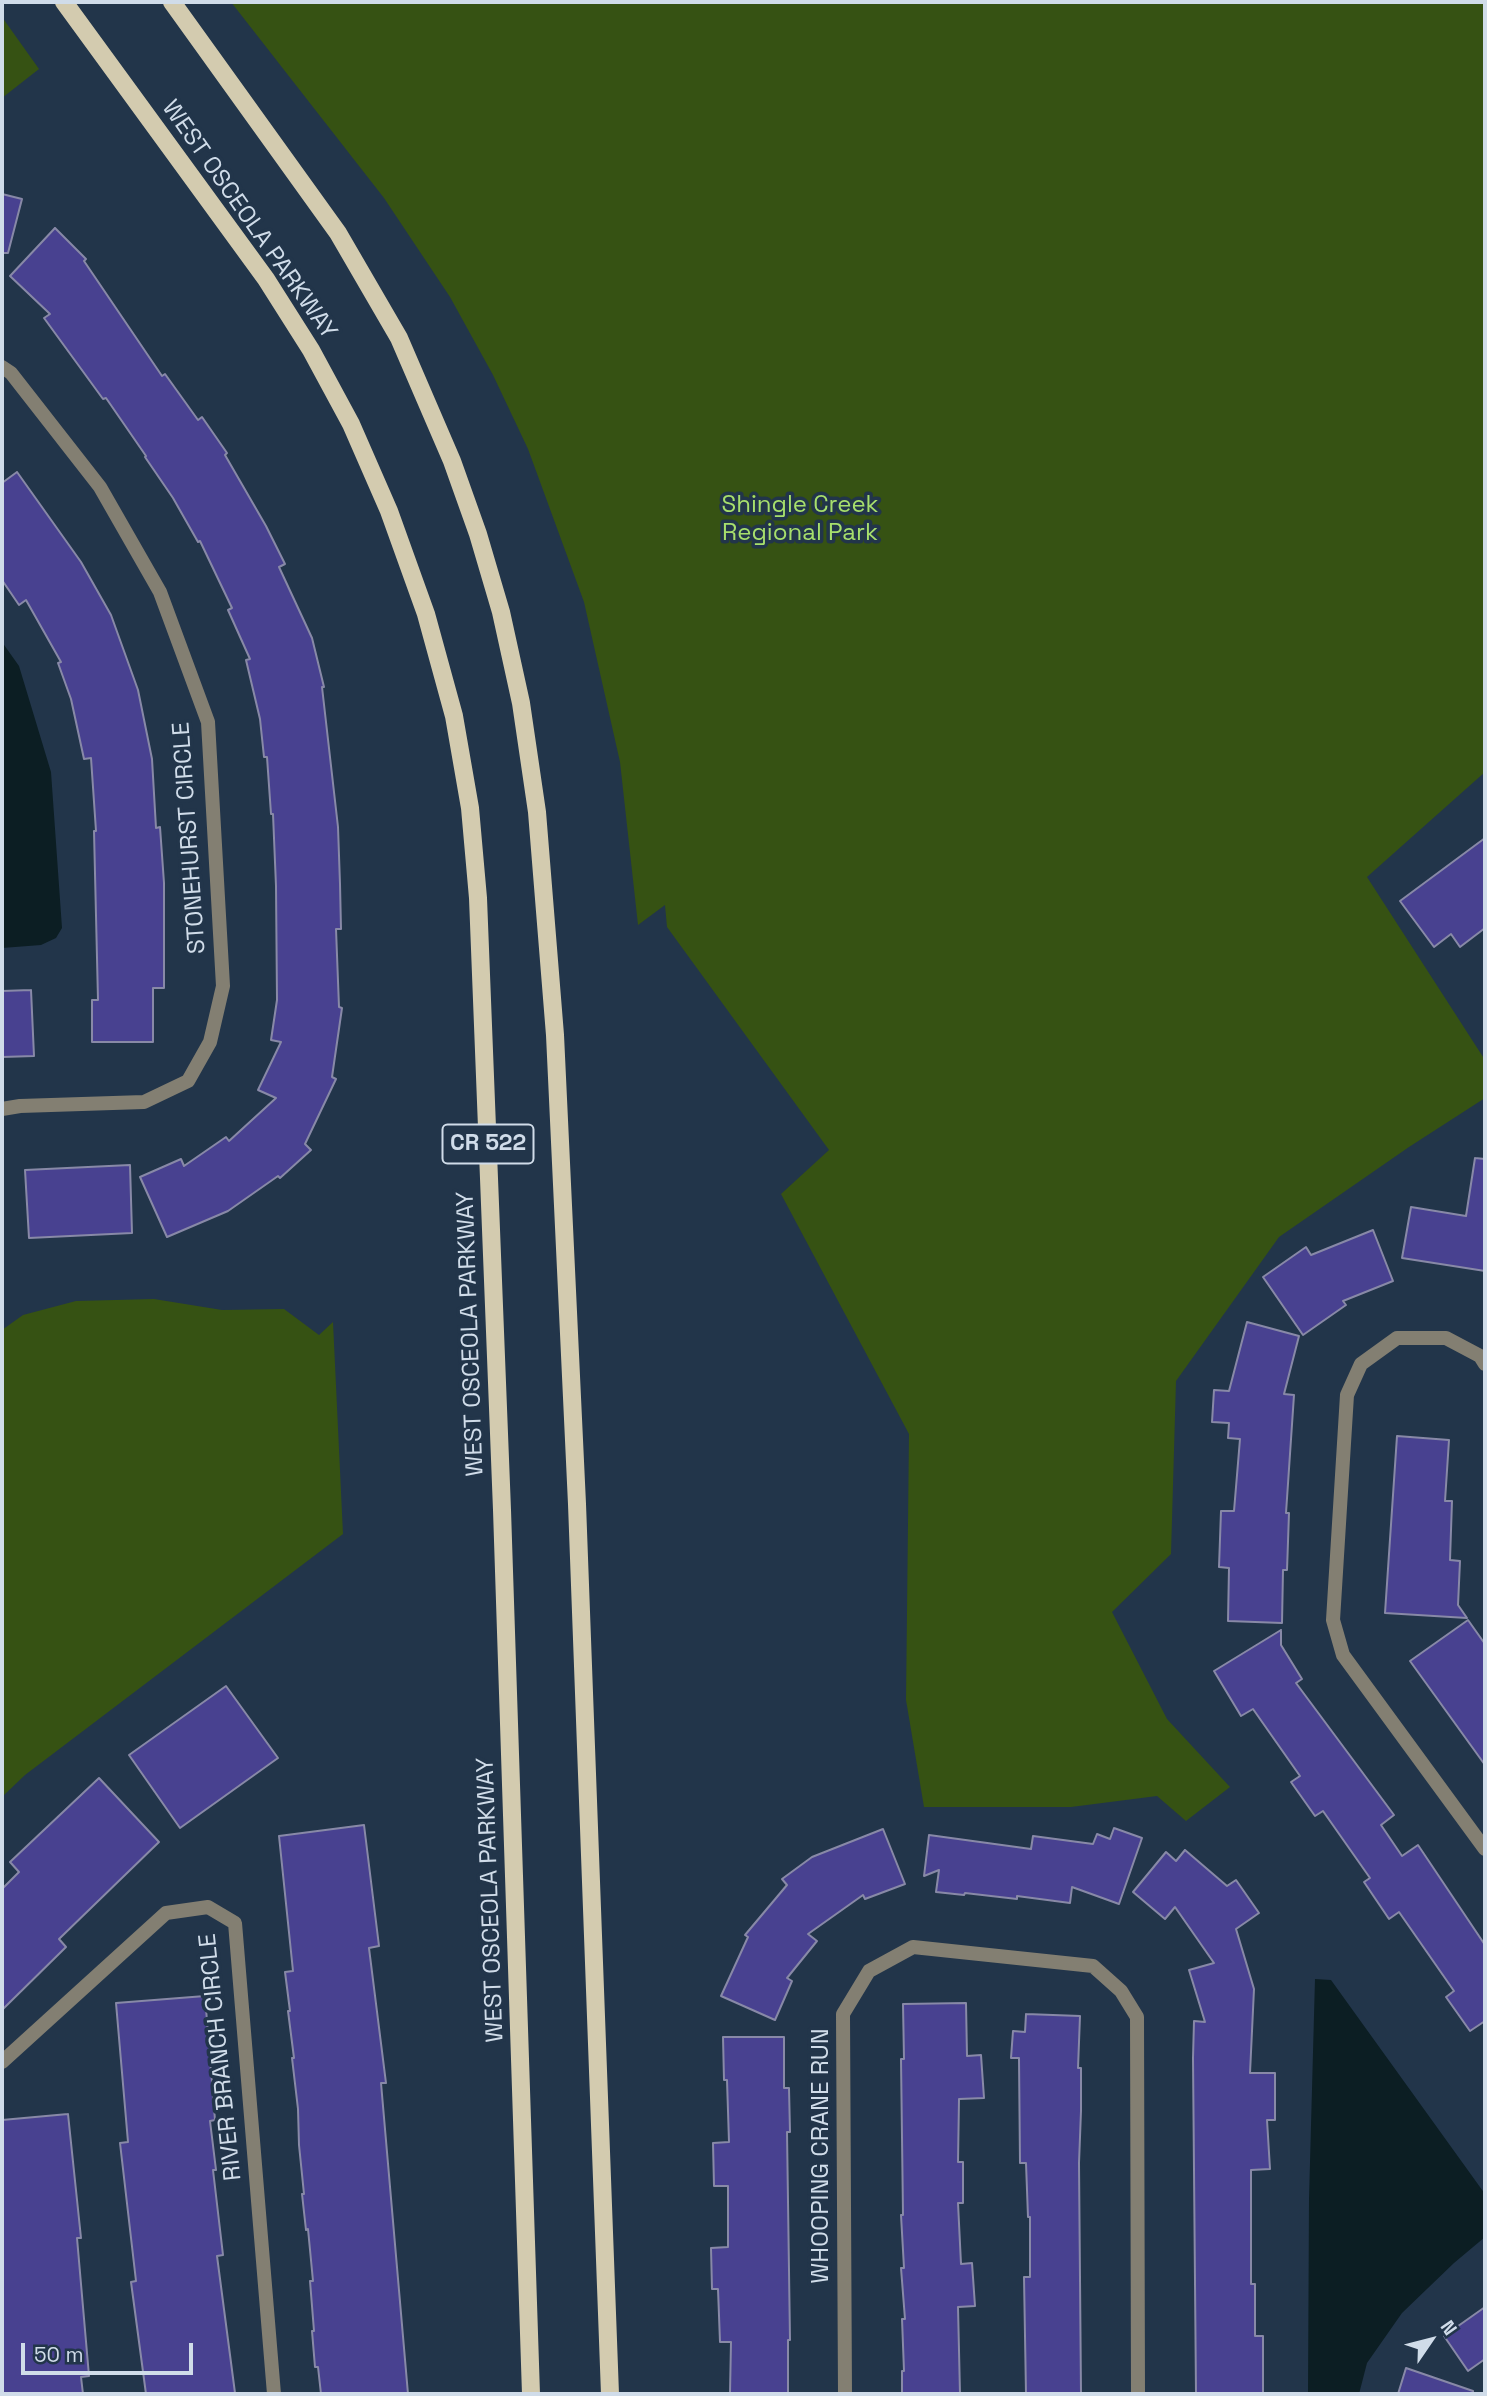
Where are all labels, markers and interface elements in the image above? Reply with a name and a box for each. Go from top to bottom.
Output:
street label: WEST OSCEOLA PARKWAY [155,95,343,345]
park label: Shingle Creek Regional Park [721,491,879,547]
street label: STONEHURST CIRCLE [168,721,212,955]
road number: CR 522 [442,1124,534,1163]
street label: WEST OSCEOLA PARKWAY [452,1191,490,1477]
street label: WEST OSCEOLA PARKWAY [472,1757,510,2043]
street label: RIVER BRANCH CIRCLE [194,1932,248,2182]
street label: WHOOPING CRANE RUN [807,2028,835,2284]
north arrow [1396,2305,1466,2375]
text: N [1435,2315,1462,2340]
scale bar [24,2330,196,2374]
text: 50 m [34,2341,84,2368]

